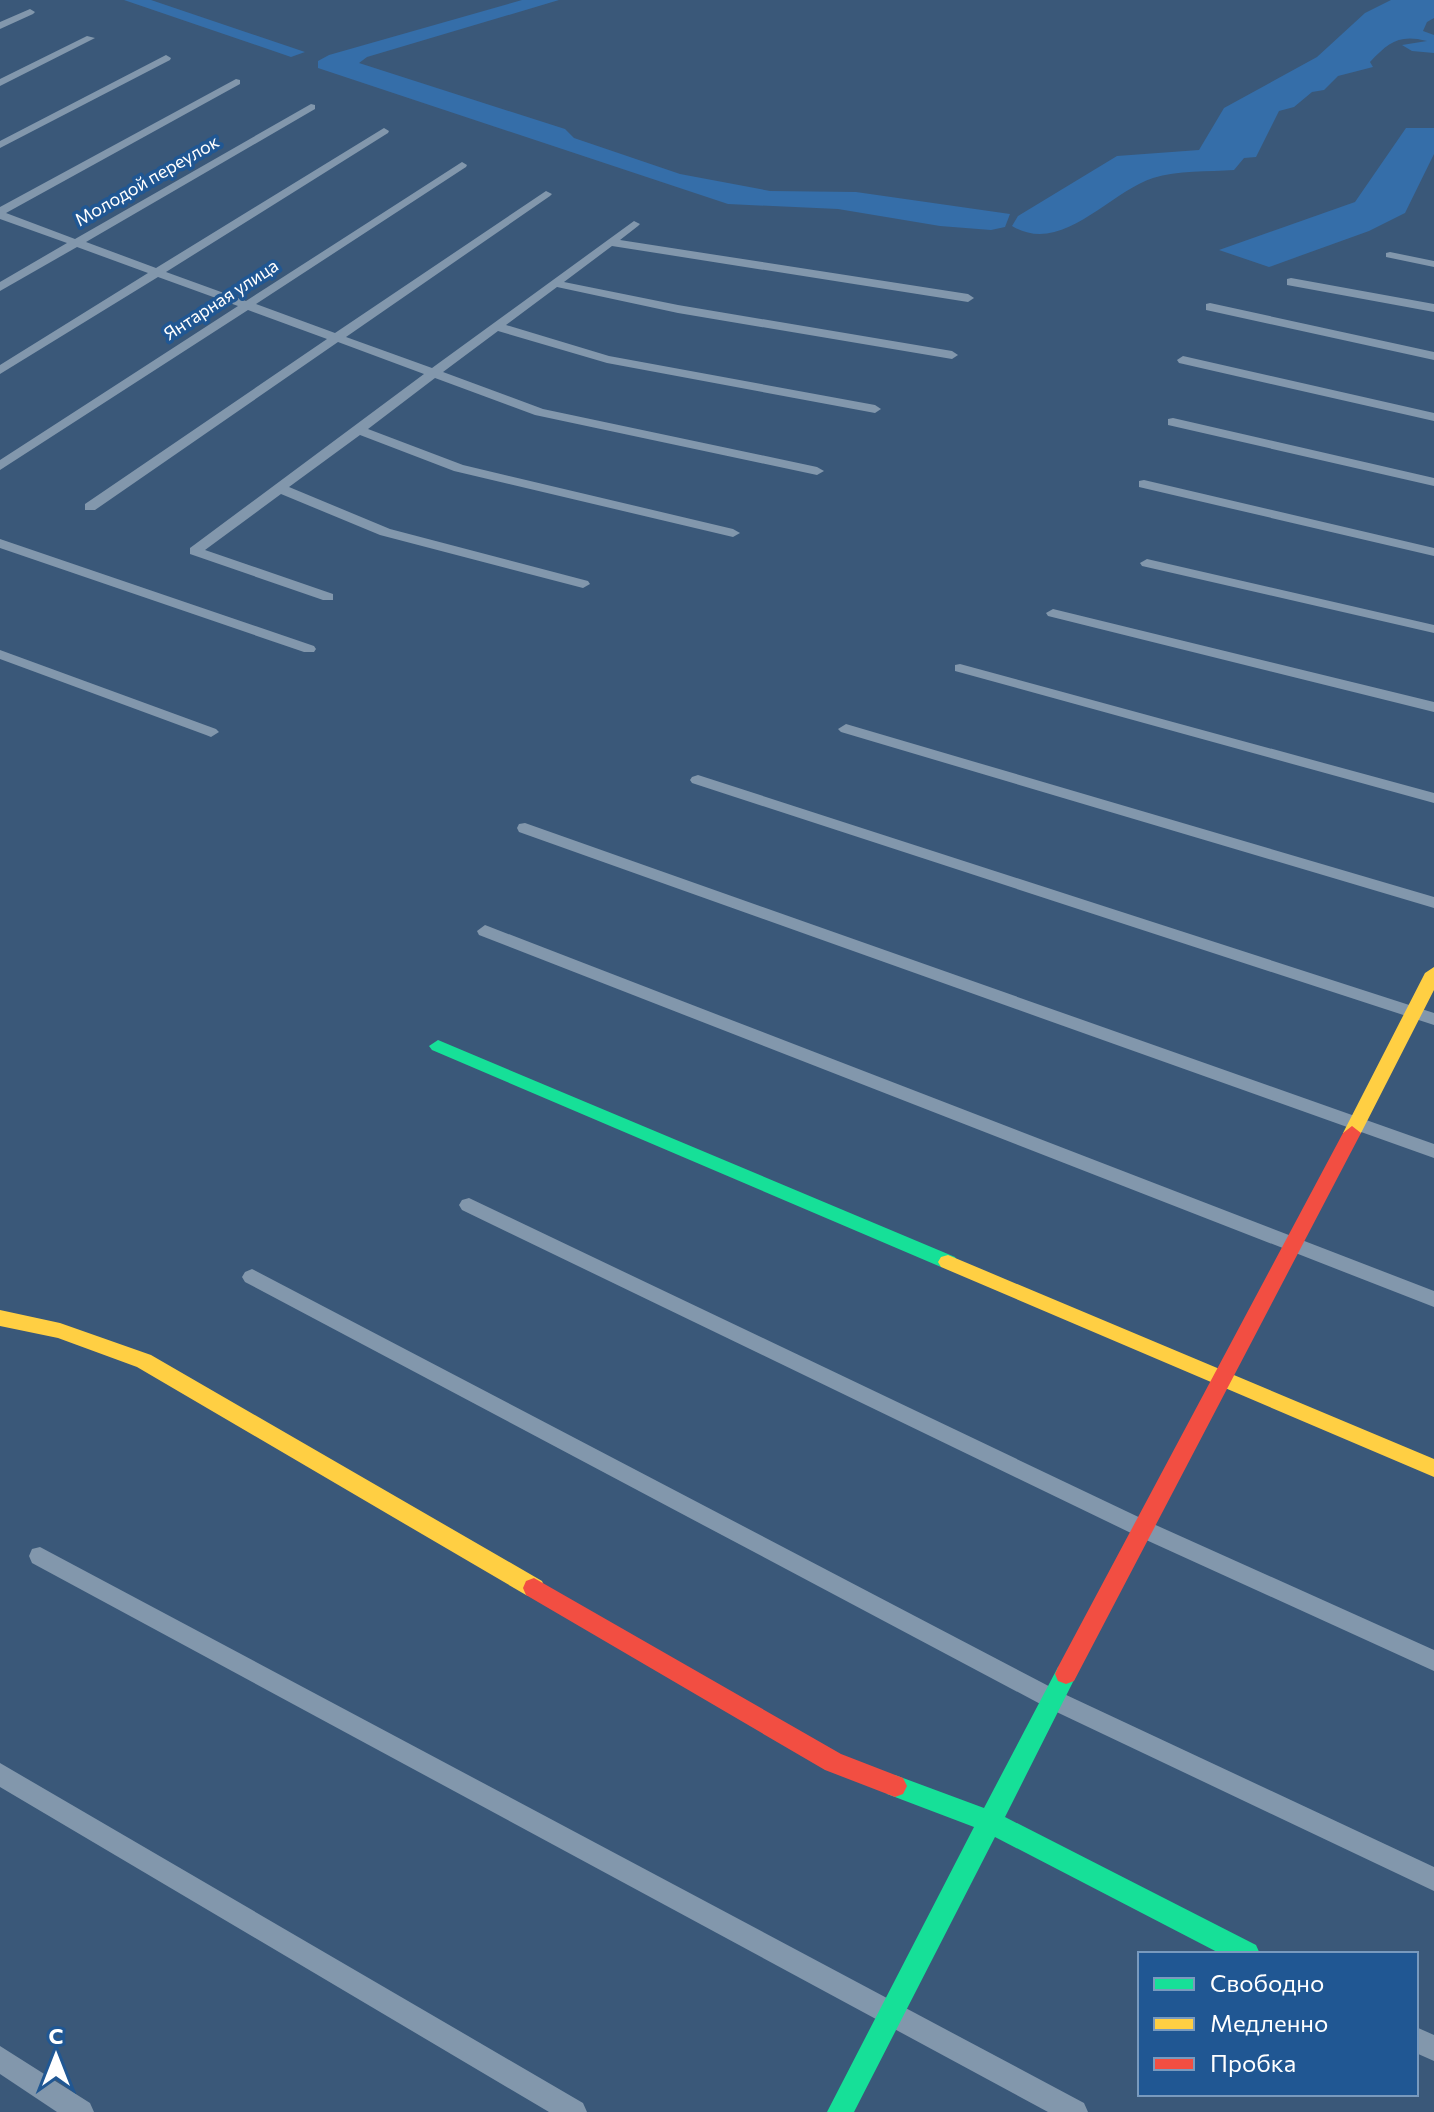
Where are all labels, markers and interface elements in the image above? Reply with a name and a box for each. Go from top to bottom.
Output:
street label: Молодой переулок [70,130,223,230]
street label: Янтарная улица [159,254,282,344]
legend [1138,1952,1418,2096]
text: Свободно [1210,1968,1324,1997]
text: Медленно [1210,2008,1328,2037]
north arrow [16,2016,96,2096]
text: С [48,2022,64,2049]
text: Пробка [1210,2048,1296,2077]

